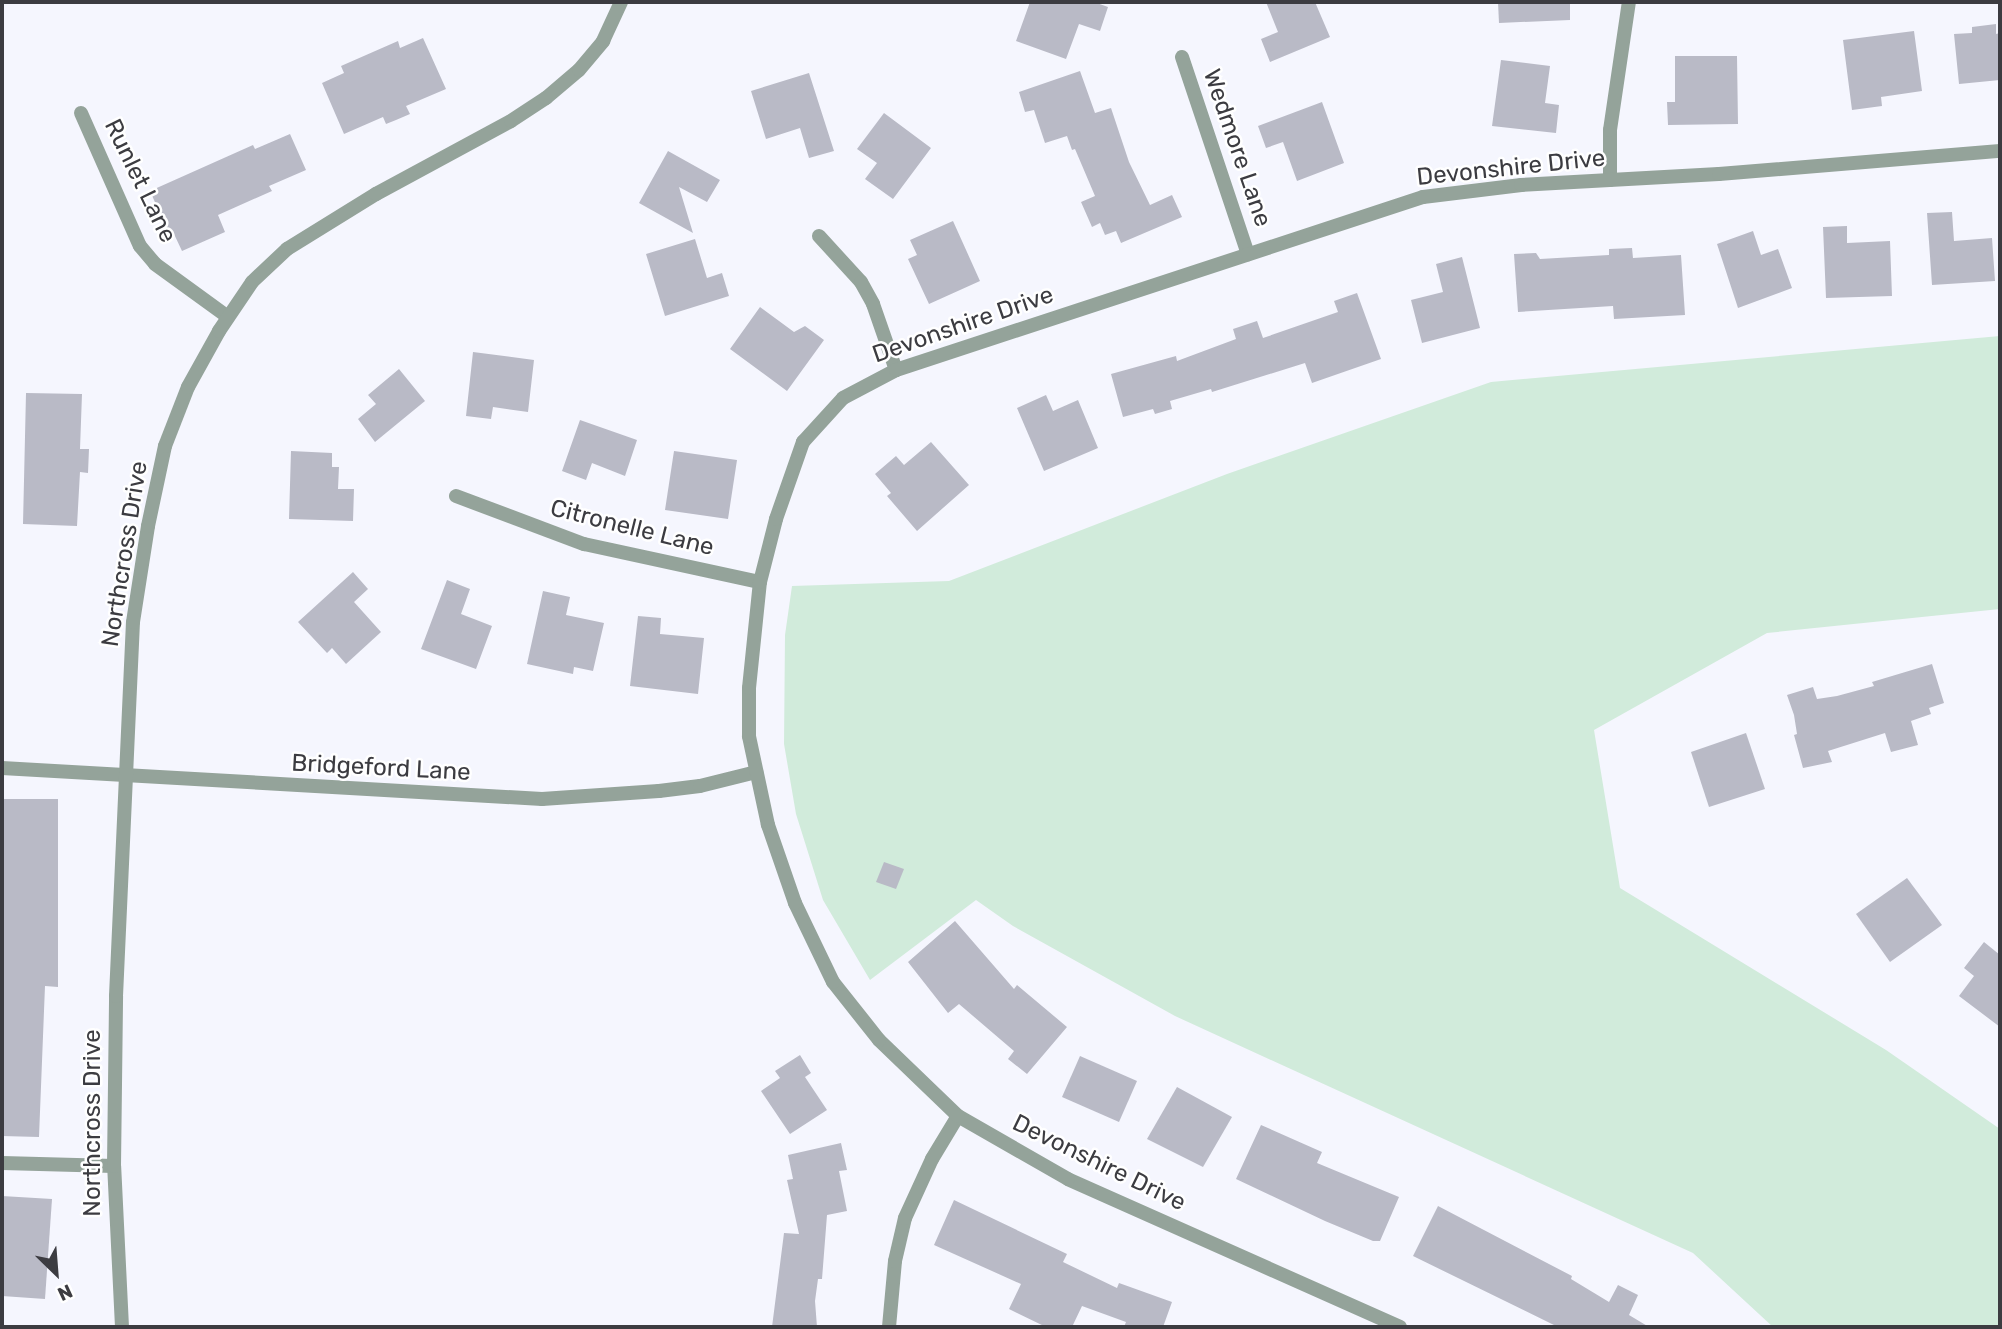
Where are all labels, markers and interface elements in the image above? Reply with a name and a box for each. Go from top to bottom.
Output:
street label: Wedmore Lane [1197,66,1277,230]
street label: Runlet Lane [98,115,182,247]
street label: Devonshire Drive [1415,144,1607,192]
street label: Devonshire Drive [869,281,1057,369]
street label: Northcross Drive [96,459,154,649]
street label: Citronelle Lane [547,494,717,562]
street label: Bridgeford Lane [291,749,471,787]
street label: Northcross Drive [79,1029,107,1217]
street label: Devonshire Drive [1008,1109,1190,1217]
north arrow [21,1238,91,1308]
text: N [54,1279,76,1306]

